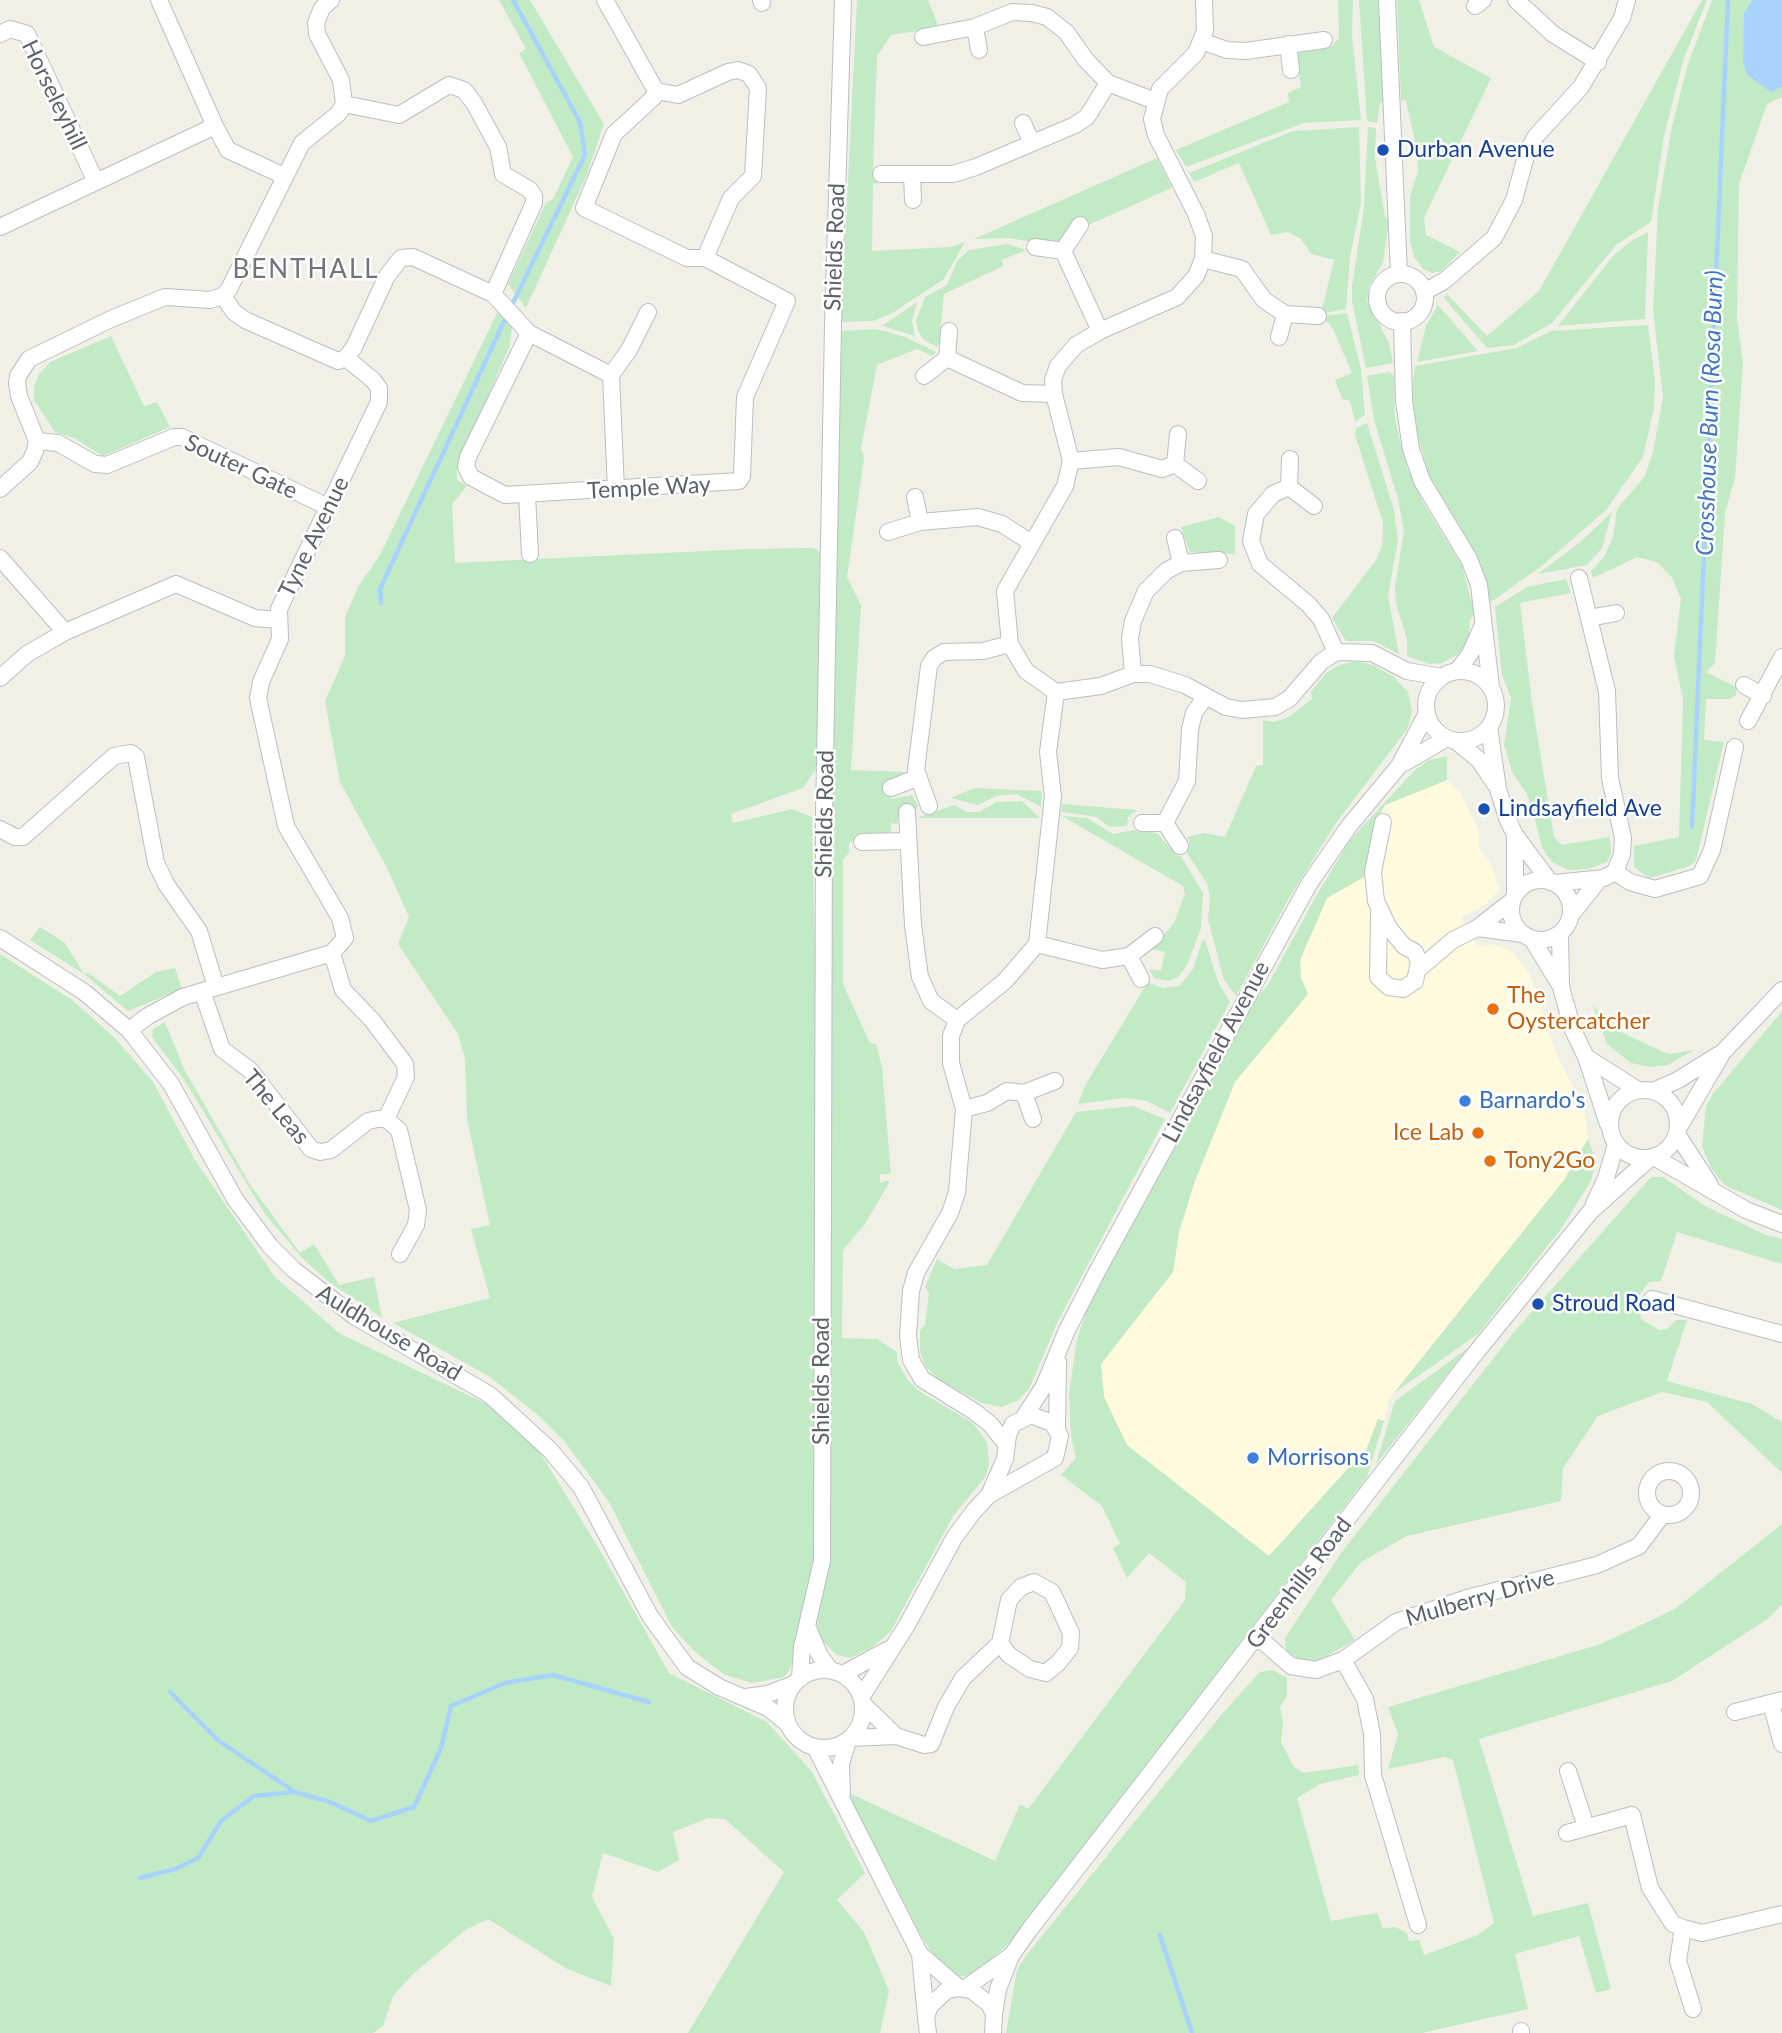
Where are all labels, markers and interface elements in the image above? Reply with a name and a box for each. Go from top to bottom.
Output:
street label: Horseleyhill [16,35,92,155]
place label: Durban Avenue [1397,136,1555,164]
marker: Durban Avenue [1375,142,1391,158]
street label: Shields Road [819,183,851,311]
district label: BENTHALL [233,254,379,286]
water label: Crosshouse Burn (Rosa Burn) [1691,270,1729,556]
street label: Souter Gate [180,429,302,505]
street label: Temple Way [587,471,711,505]
street label: Tyne Avenue [273,472,355,602]
street label: Shields Road [810,750,840,878]
place label: Lindsayfield Ave [1498,795,1662,823]
marker: Lindsayfield Ave [1476,801,1492,817]
street label: Lindsayfield Avenue [1156,956,1276,1148]
place label: The Oystercatcher [1507,982,1650,1036]
marker: The Oystercatcher [1485,1001,1501,1017]
street label: The Leas [237,1064,315,1150]
place label: Barnardo's [1479,1087,1586,1115]
marker: Barnardo's [1457,1093,1473,1109]
place label: Ice Lab [1393,1119,1464,1147]
marker: Ice Lab [1470,1125,1486,1141]
place label: Tony2Go [1504,1147,1595,1175]
marker: Tony2Go [1482,1153,1498,1169]
street label: Auldhouse Road [312,1279,466,1387]
place label: Stroud Road [1552,1290,1676,1318]
marker: Stroud Road [1530,1296,1546,1312]
street label: Shields Road [808,1317,836,1445]
place label: Morrisons [1267,1444,1369,1472]
marker: Morrisons [1245,1450,1261,1466]
street label: Greenhills Road [1241,1512,1357,1654]
street label: Mulberry Drive [1402,1564,1558,1632]

